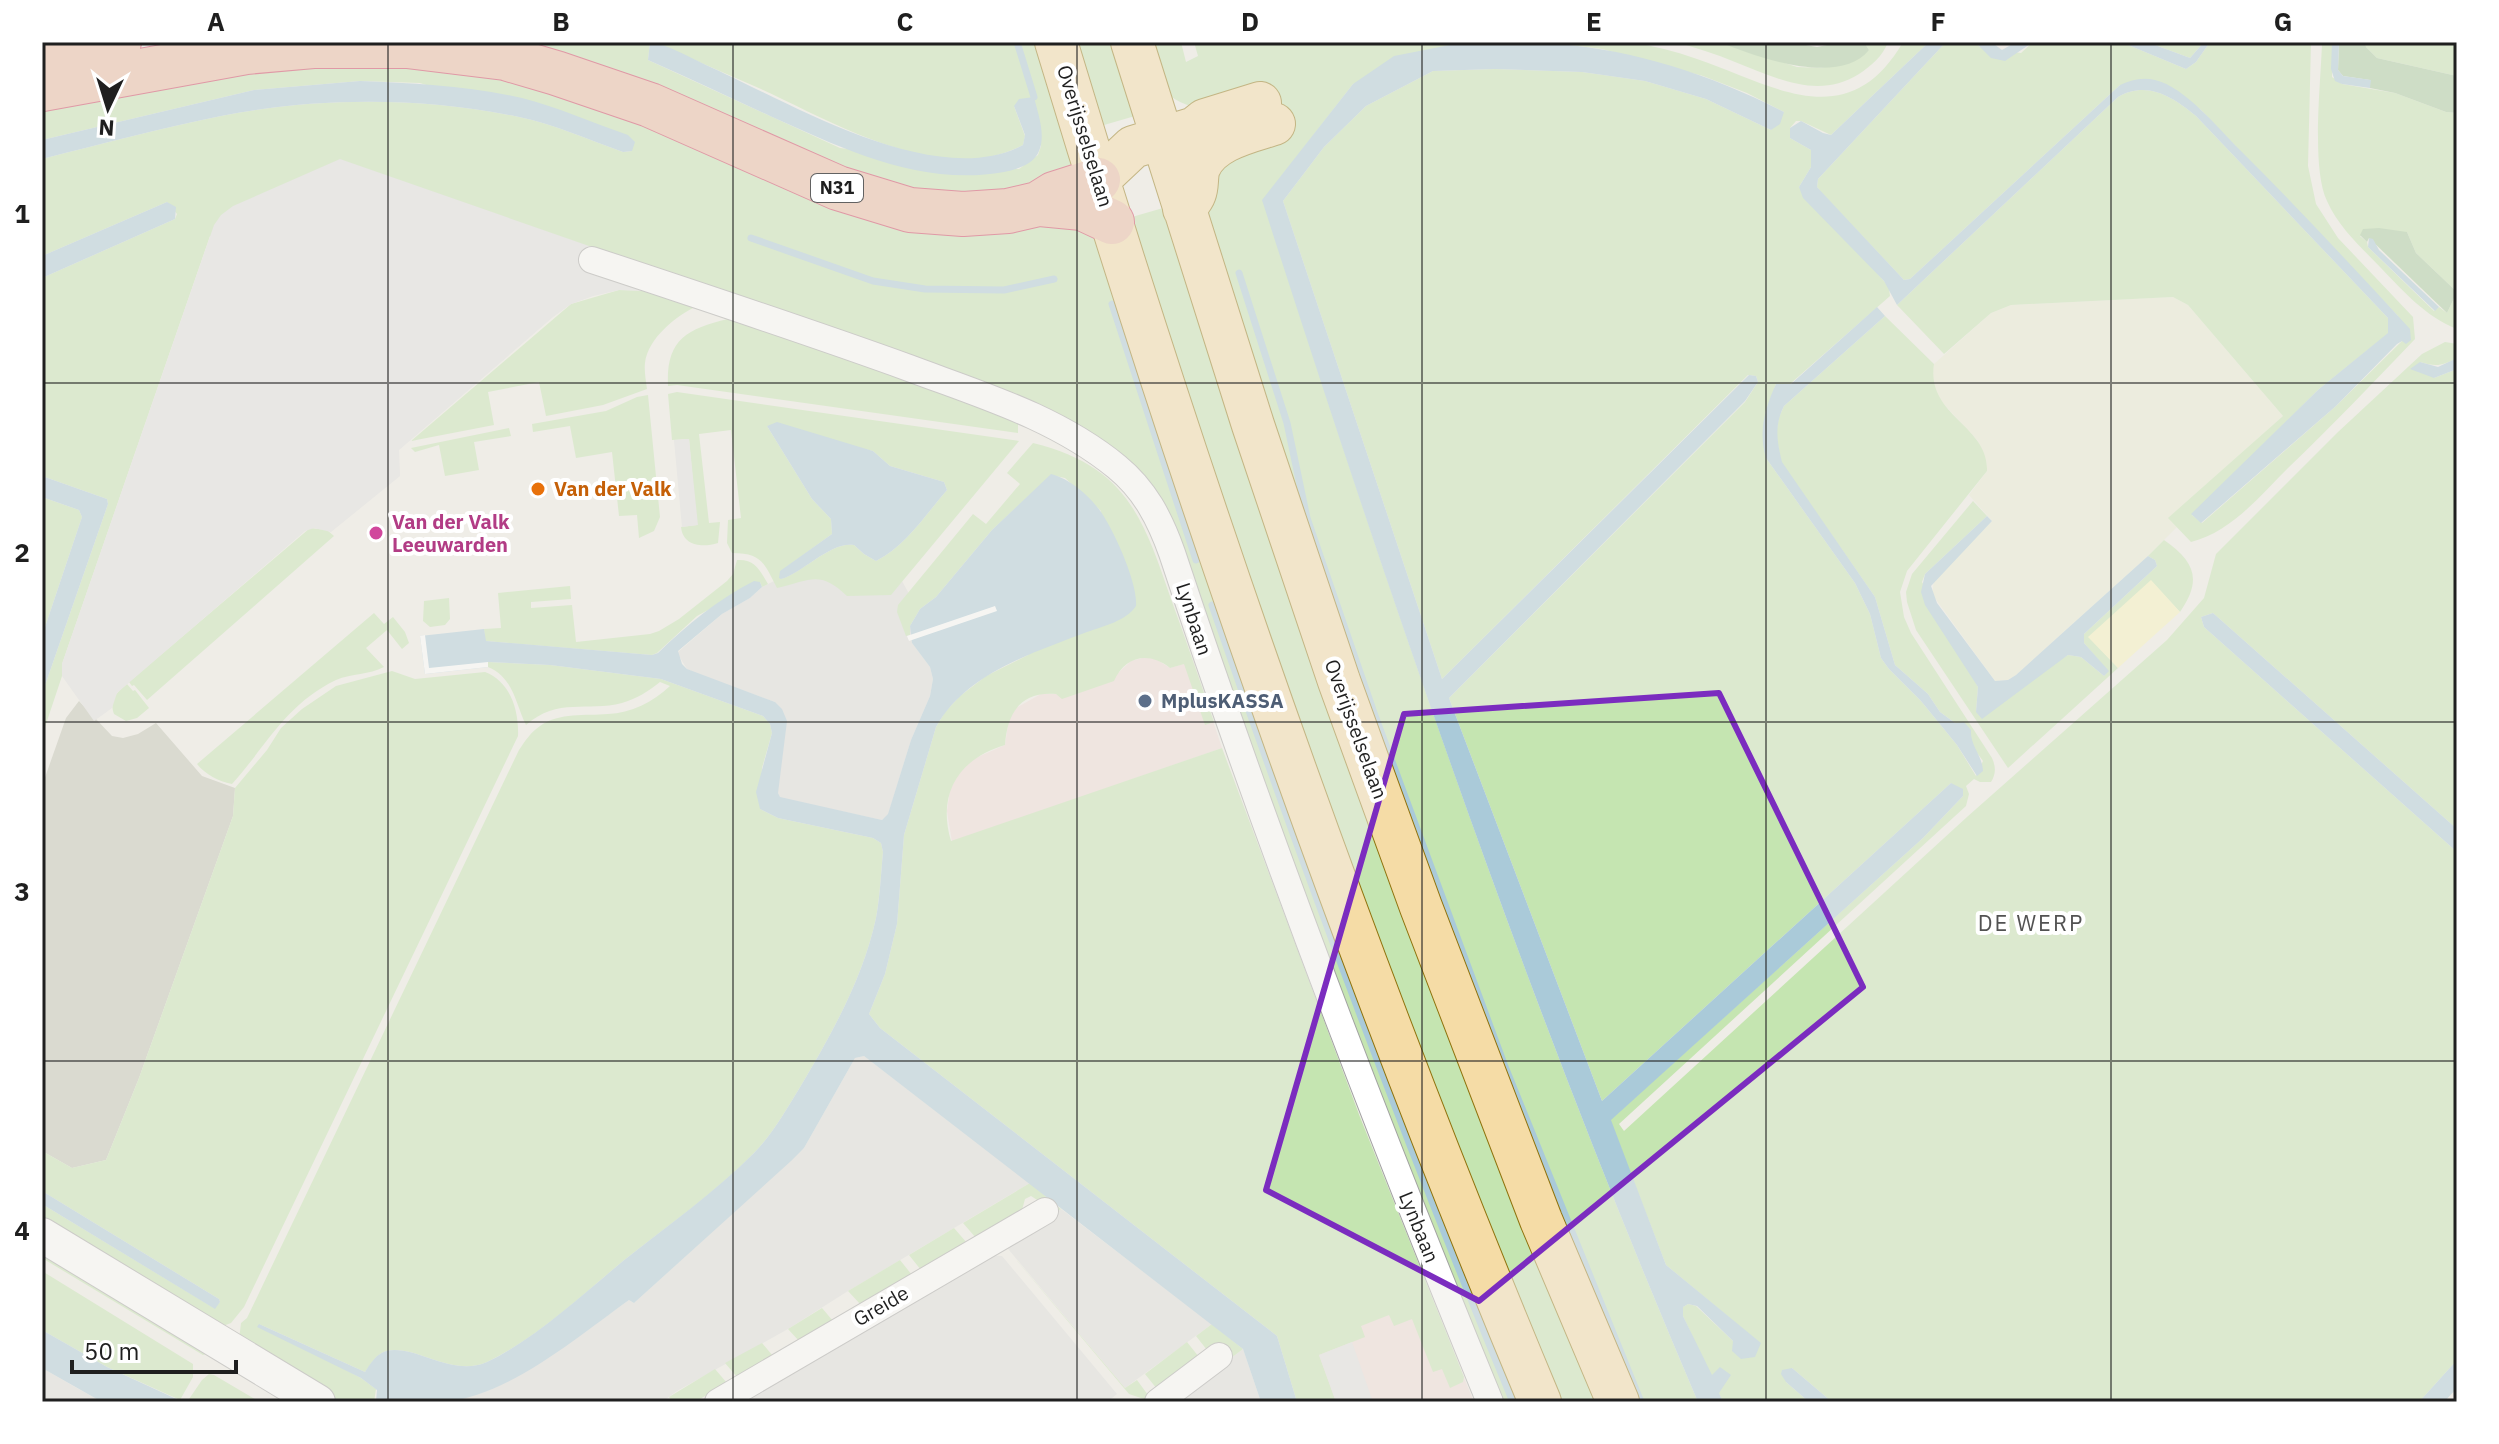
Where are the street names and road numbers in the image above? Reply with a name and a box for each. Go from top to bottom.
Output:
street label: Overijsselselaan [1051,62,1120,210]
road number: N31 [811,174,863,202]
street label: Lynbaan [1170,579,1219,659]
street label: Overijsselselaan [1319,655,1394,802]
street label: Lynbaan [1393,1187,1446,1267]
street label: Greide [848,1279,913,1332]

